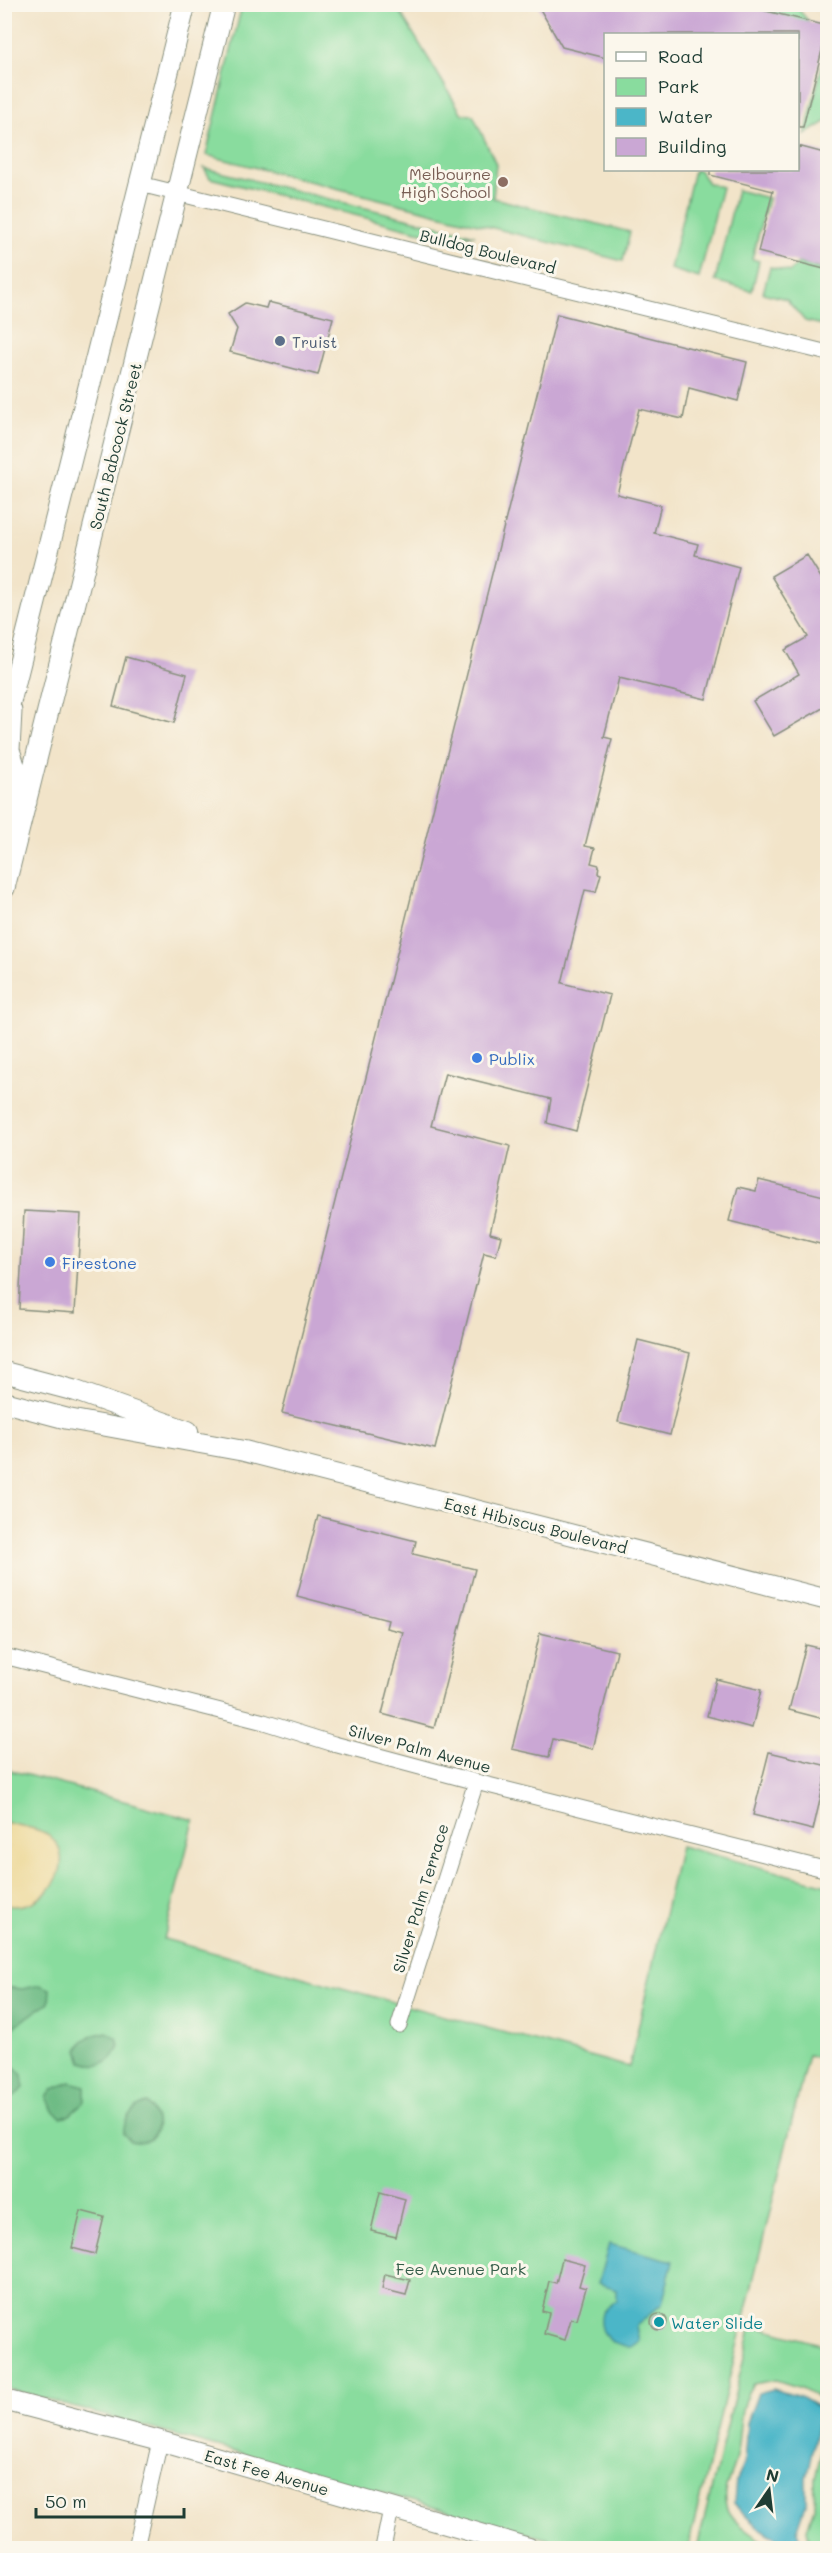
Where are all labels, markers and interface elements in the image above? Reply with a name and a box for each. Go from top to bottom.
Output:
legend [604,33,799,171]
text: Road [658,44,703,68]
text: Park [658,74,699,98]
text: Water [658,104,713,128]
text: Building [658,134,726,158]
place label: Melbourne High School [401,163,491,202]
marker: Melbourne High School [496,175,510,189]
street label: Bulldog Boulevard [418,224,558,278]
place label: Truist [292,331,337,352]
marker: Truist [273,334,287,348]
street label: South Babcock Street [84,360,146,532]
place label: Publix [489,1048,535,1069]
marker: Publix [470,1051,484,1065]
place label: Firestone [62,1252,137,1273]
marker: Firestone [43,1255,57,1269]
street label: East Hibiscus Boulevard [442,1492,630,1558]
street label: Silver Palm Avenue [347,1719,493,1777]
street label: Silver Palm Terrace [387,1821,453,1975]
park label: Fee Avenue Park [396,2258,526,2279]
place label: Water Slide [671,2312,763,2333]
marker: Water Slide [652,2315,666,2329]
street label: East Fee Avenue [202,2444,332,2500]
north arrow [739,2460,799,2520]
text: N [764,2463,781,2487]
scale bar [36,2481,184,2519]
text: 50 m [45,2489,87,2513]

